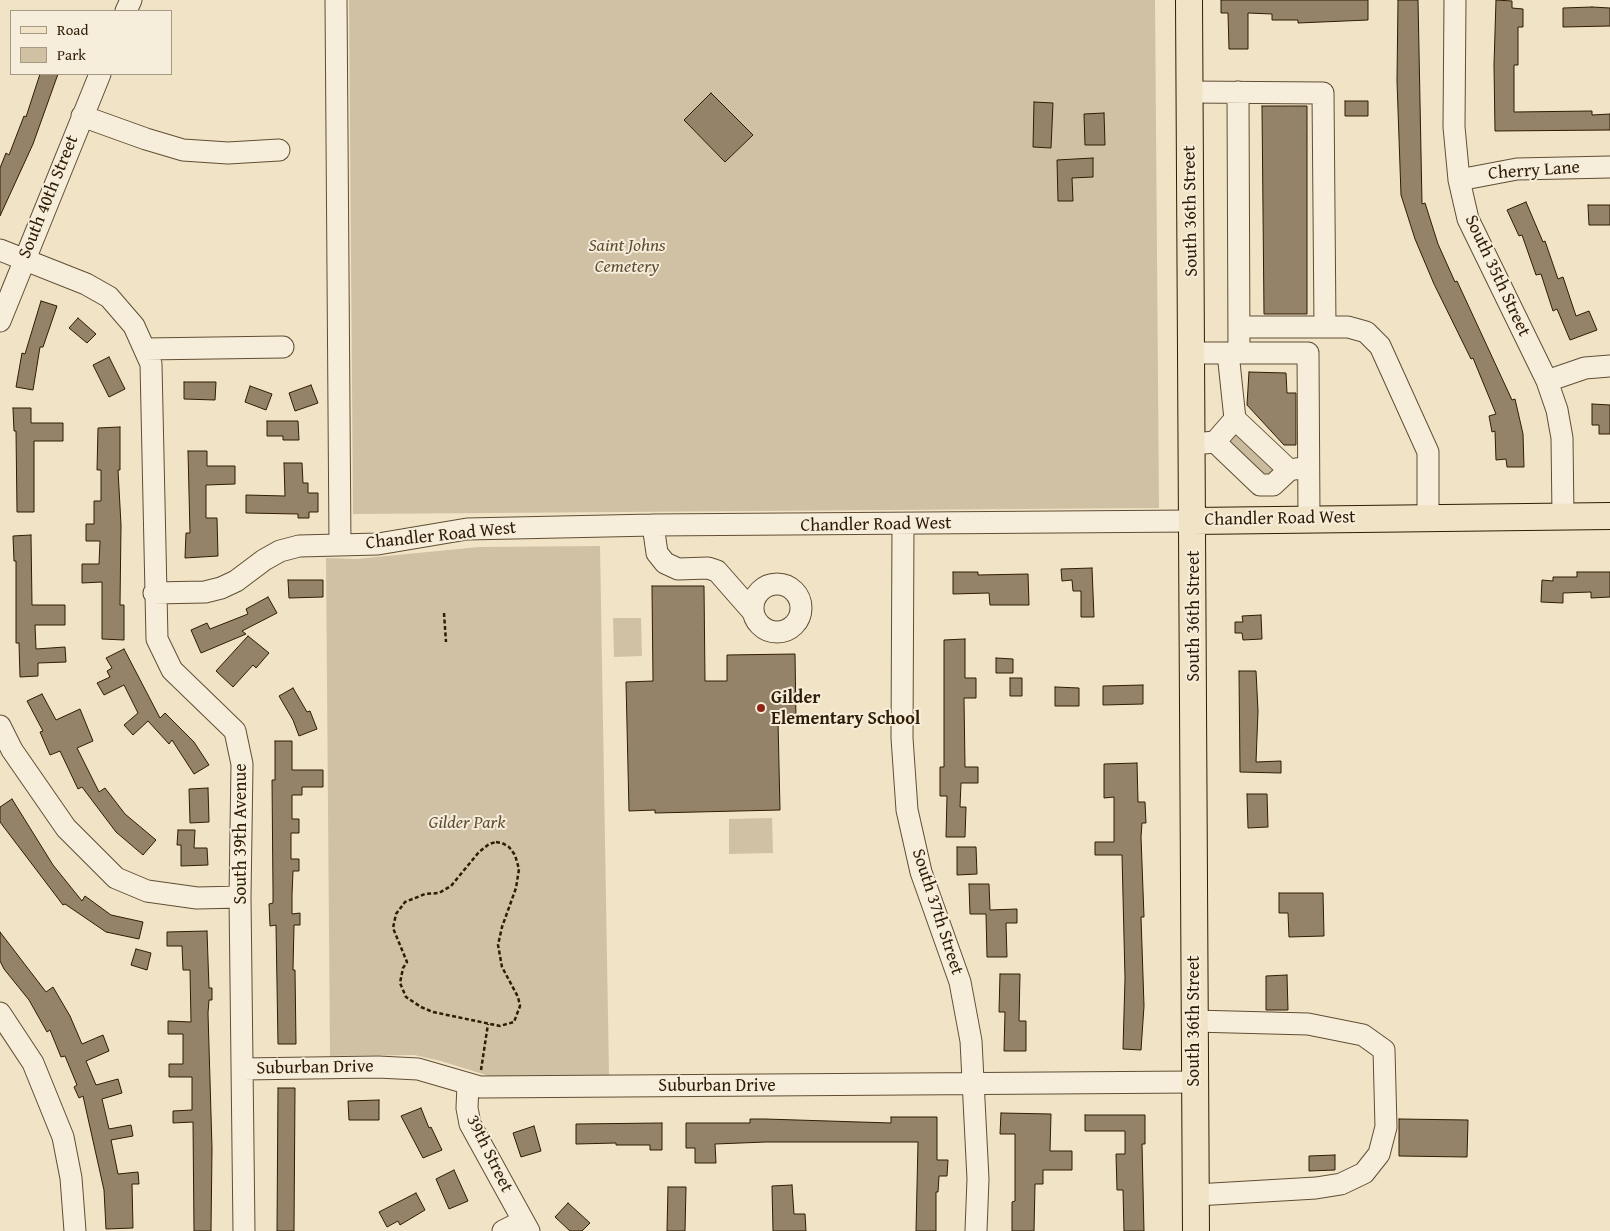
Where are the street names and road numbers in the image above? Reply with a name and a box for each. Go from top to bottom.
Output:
street label: South 40th Street [14,132,84,262]
street label: South 36th Street [1179,145,1203,277]
street label: Cherry Lane [1487,157,1581,185]
street label: South 35th Street [1459,212,1535,340]
street label: Chandler Road West [1204,507,1356,531]
street label: Chandler Road West [800,513,952,537]
street label: Chandler Road West [365,517,517,555]
street label: South 36th Street [1183,550,1205,682]
street label: South 39th Avenue [230,763,252,905]
street label: South 37th Street [906,846,968,978]
street label: South 36th Street [1183,955,1205,1087]
street label: Suburban Drive [256,1056,374,1080]
street label: Suburban Drive [658,1075,776,1097]
street label: 39th Street [461,1112,517,1196]

